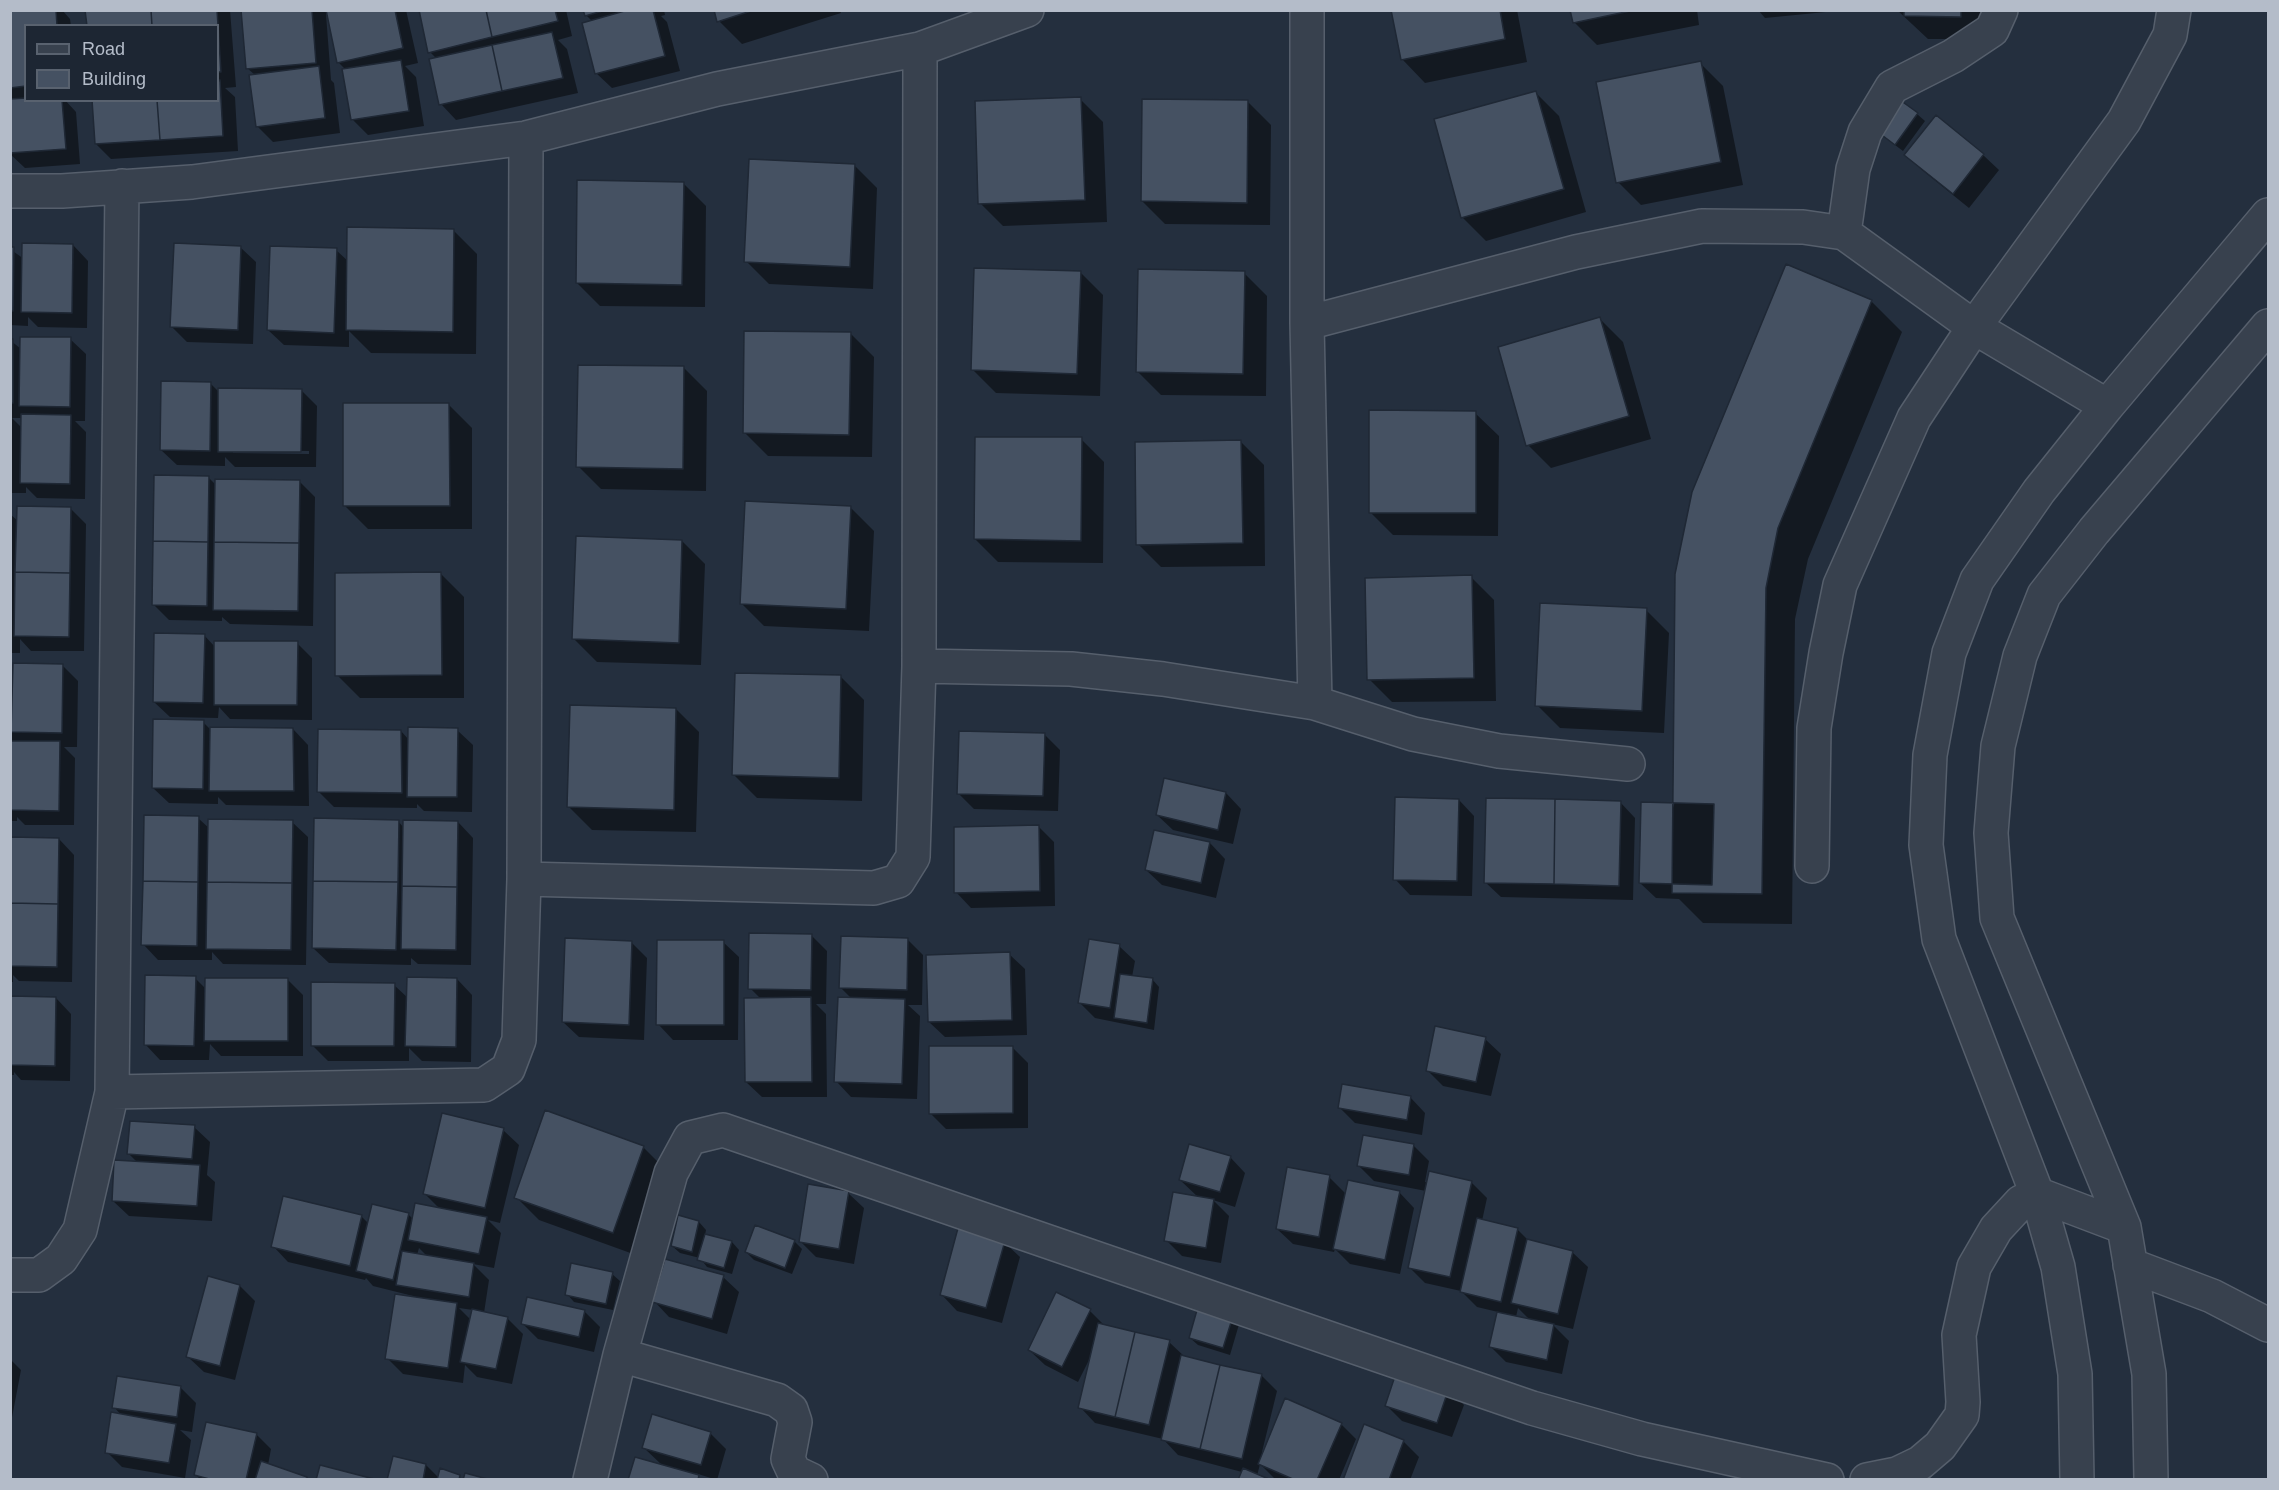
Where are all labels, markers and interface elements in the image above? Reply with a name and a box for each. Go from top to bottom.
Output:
legend [24,24,219,102]
text: Road [82,39,125,59]
text: Building [82,69,146,89]

